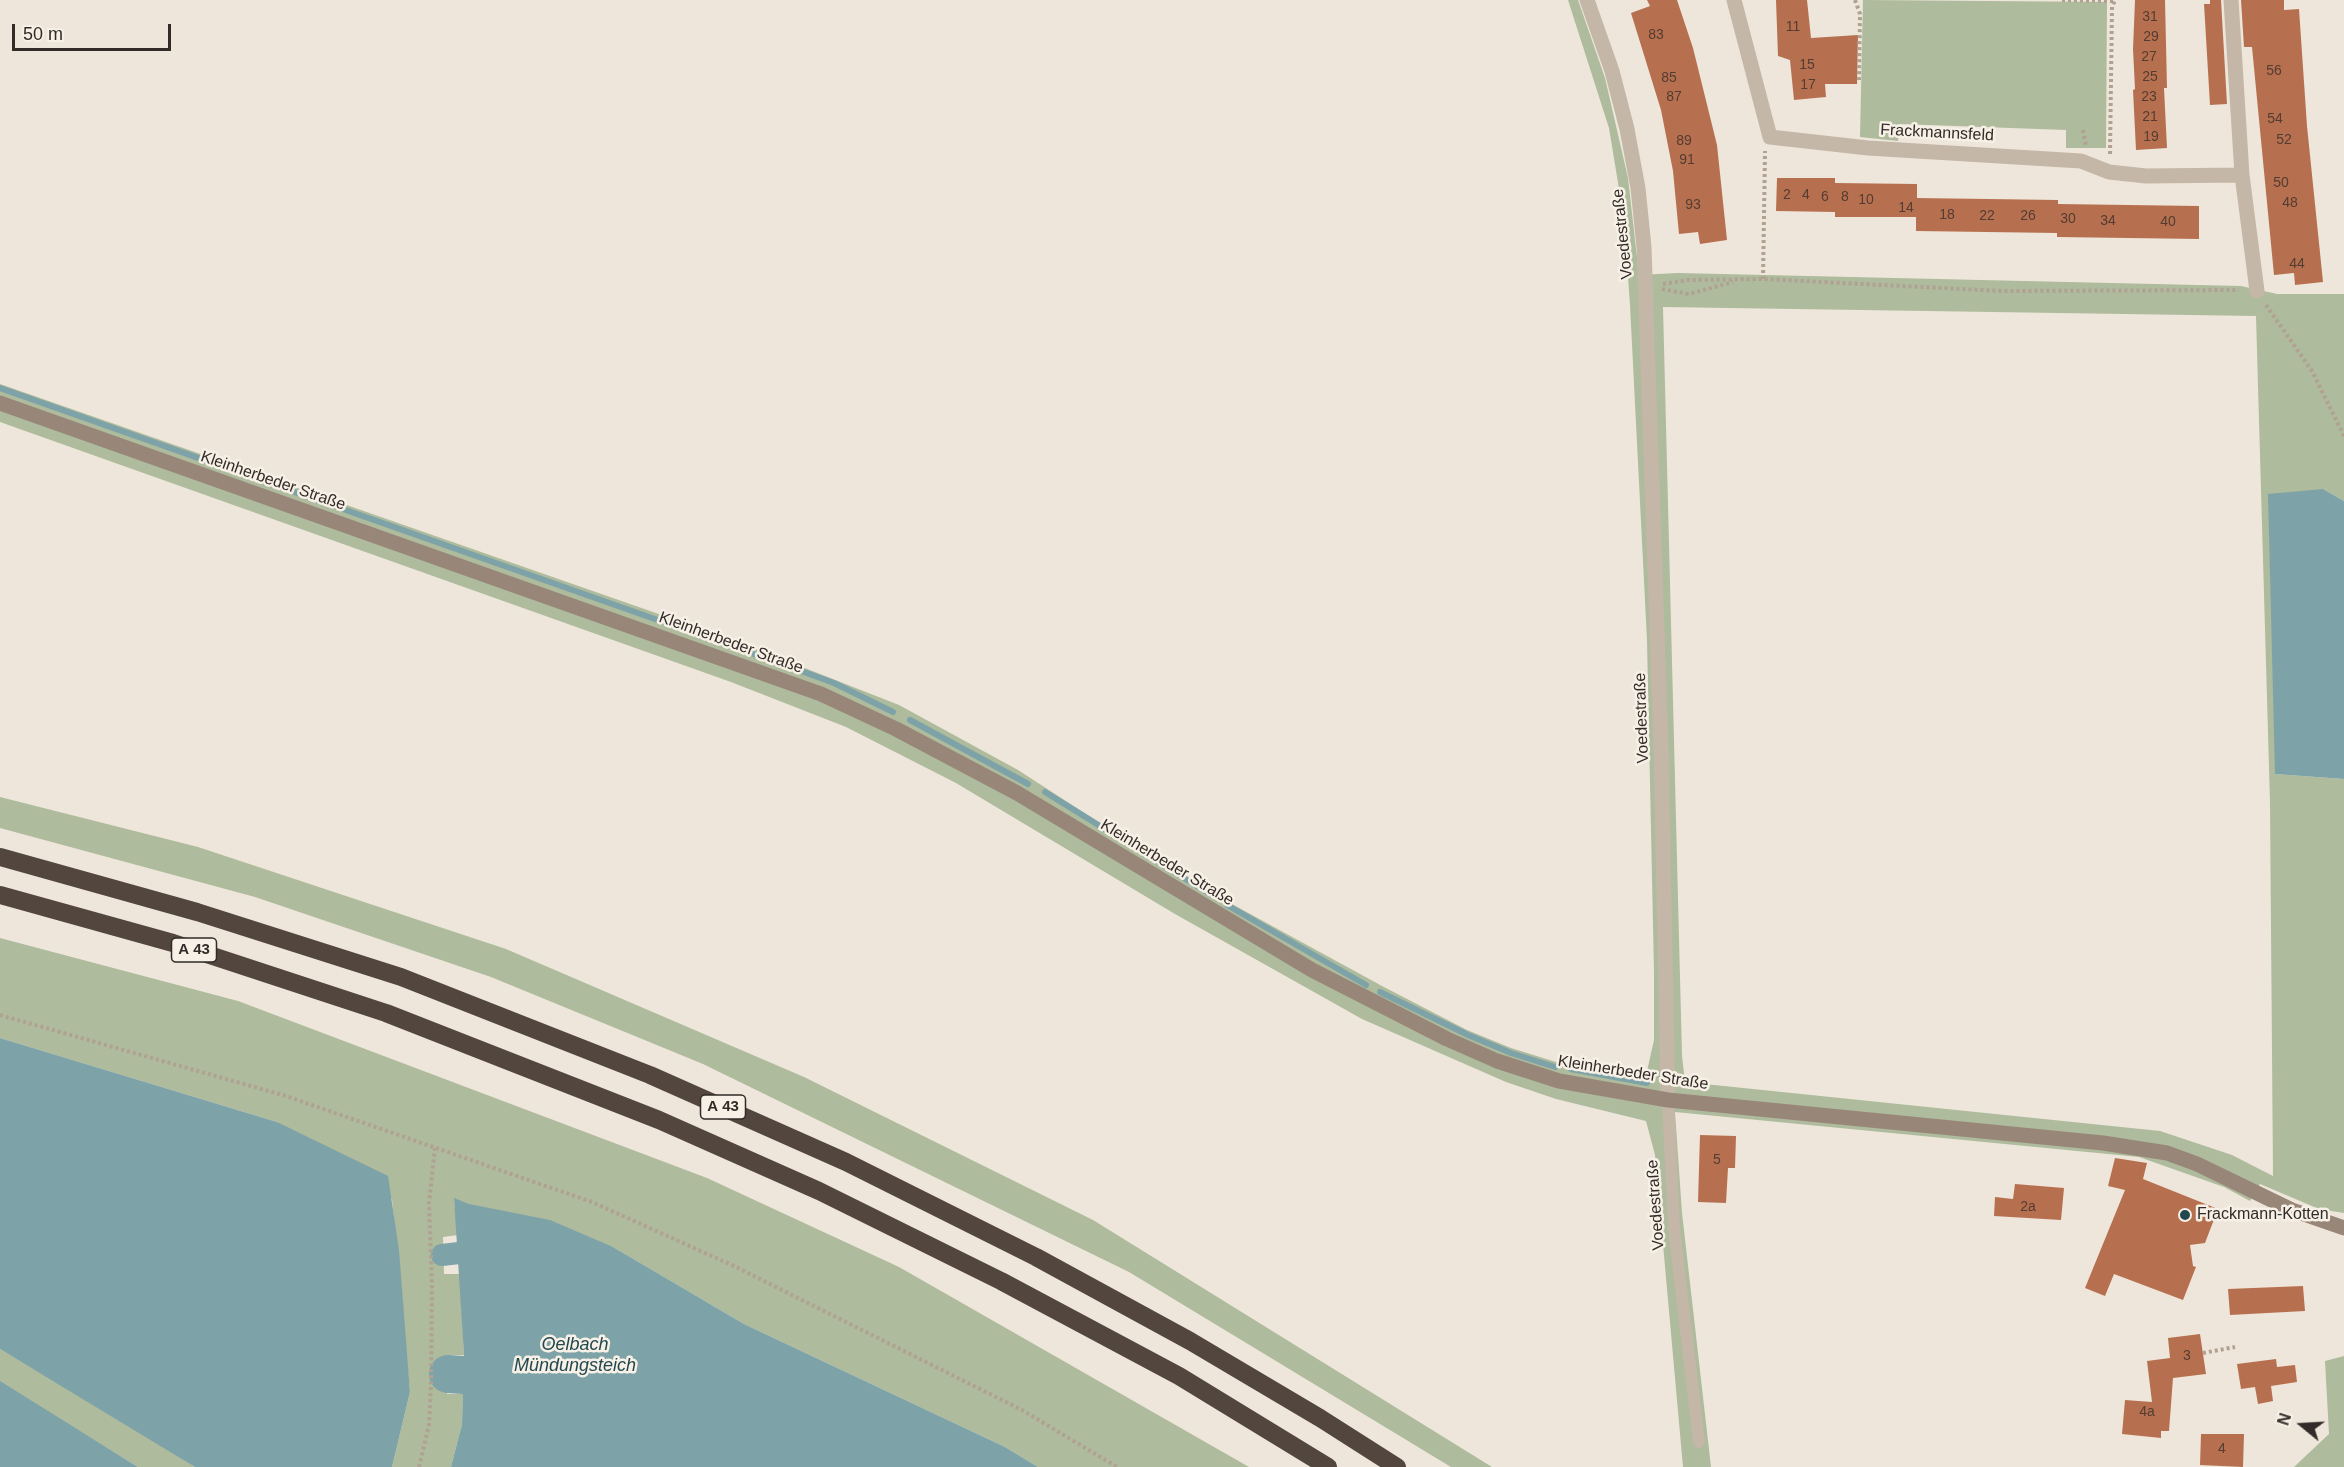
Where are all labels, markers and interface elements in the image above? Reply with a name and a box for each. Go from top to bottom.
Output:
house number: 31 [2142,9,2158,25]
scale bar [15,12,174,50]
house number: 11 [1786,19,1800,35]
text: 50 m [23,24,63,44]
house number: 83 [1648,27,1664,43]
house number: 29 [2143,29,2159,45]
house number: 27 [2141,49,2157,65]
house number: 15 [1799,57,1815,73]
house number: 56 [2266,63,2282,79]
house number: 25 [2142,69,2158,85]
house number: 85 [1661,70,1677,86]
house number: 17 [1800,77,1816,93]
house number: 87 [1666,89,1682,105]
house number: 23 [2141,89,2157,105]
house number: 21 [2142,109,2158,125]
house number: 54 [2267,111,2283,127]
street label: Frackmannsfeld [1880,120,1994,146]
house number: 19 [2143,129,2159,145]
house number: 52 [2276,132,2292,148]
house number: 89 [1676,133,1692,149]
house number: 91 [1679,152,1695,168]
house number: 50 [2273,175,2289,191]
house number: 2 [1783,187,1791,203]
house number: 4 [1802,187,1810,203]
street label: Voedestraße [1609,188,1637,280]
house number: 6 [1821,189,1829,205]
house number: 8 [1841,189,1849,205]
house number: 10 [1858,192,1874,208]
house number: 48 [2282,195,2298,211]
house number: 93 [1685,197,1701,213]
house number: 14 [1898,200,1914,216]
house number: 18 [1939,207,1955,223]
house number: 22 [1979,208,1995,224]
house number: 26 [2020,208,2036,224]
house number: 30 [2060,211,2076,227]
house number: 34 [2100,213,2116,229]
house number: 40 [2160,214,2176,230]
house number: 44 [2289,256,2305,272]
street label: Kleinherbeder Straße [198,447,348,515]
street label: Kleinherbeder Straße [656,608,806,678]
street label: Voedestraße [1631,672,1653,764]
street label: Kleinherbeder Straße [1097,816,1237,910]
road number: A 43 [172,938,216,962]
street label: Kleinherbeder Straße [1556,1052,1710,1094]
road number: A 43 [700,1095,746,1119]
house number: 5 [1713,1152,1721,1168]
street label: Voedestraße [1643,1159,1669,1251]
house number: 2a [2020,1199,2036,1215]
place label: Frackmann-Kotten [2197,1205,2329,1225]
marker: Frackmann-Kotten [2178,1208,2192,1222]
water label: Oelbach Mündungsteich [514,1334,636,1376]
house number: 3 [2183,1348,2191,1364]
north arrow [2272,1395,2332,1455]
house number: 4a [2139,1404,2155,1420]
text: N [2275,1411,2294,1427]
house number: 4 [2218,1441,2226,1457]

